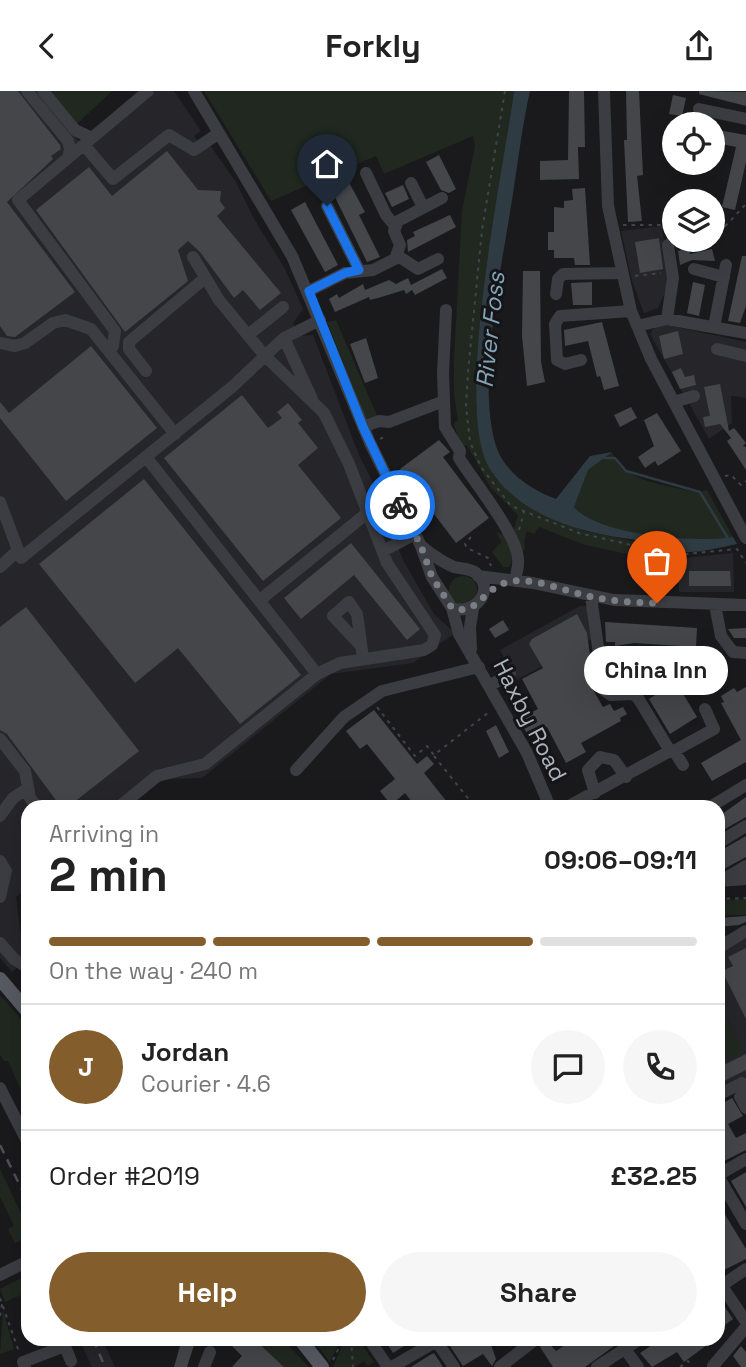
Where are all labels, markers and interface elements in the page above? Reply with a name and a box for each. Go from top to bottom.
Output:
text: Forkly [325,26,421,66]
icon: back [28,27,66,65]
icon: share [680,27,718,65]
map controls [662,112,725,252]
button: locate [662,112,725,175]
pin [297,134,357,206]
icon: home [308,145,346,183]
button: layers [662,189,725,252]
water label: River Foss [469,269,512,389]
courier [365,470,435,540]
icon: bike [381,486,419,524]
pin [627,531,687,603]
icon: bag [638,542,676,580]
callout: China Inn [585,645,729,694]
street label: Haxby Road [486,654,574,786]
text: China Inn [605,655,707,685]
text: Arriving in [49,819,159,849]
text: 09:06–09:11 [544,843,697,877]
text: 2 min [49,846,168,904]
text: On the way · 240 m [49,956,258,986]
button: chat [531,1030,605,1104]
button: phone [623,1030,697,1104]
text: Jordan [141,1035,229,1069]
text: J [78,1050,94,1084]
text: Courier · 4.6 [141,1069,271,1099]
text: Order #2019 [49,1159,200,1193]
text: £32.25 [610,1159,697,1193]
button: Help [49,1252,366,1332]
button: Share [380,1252,697,1332]

